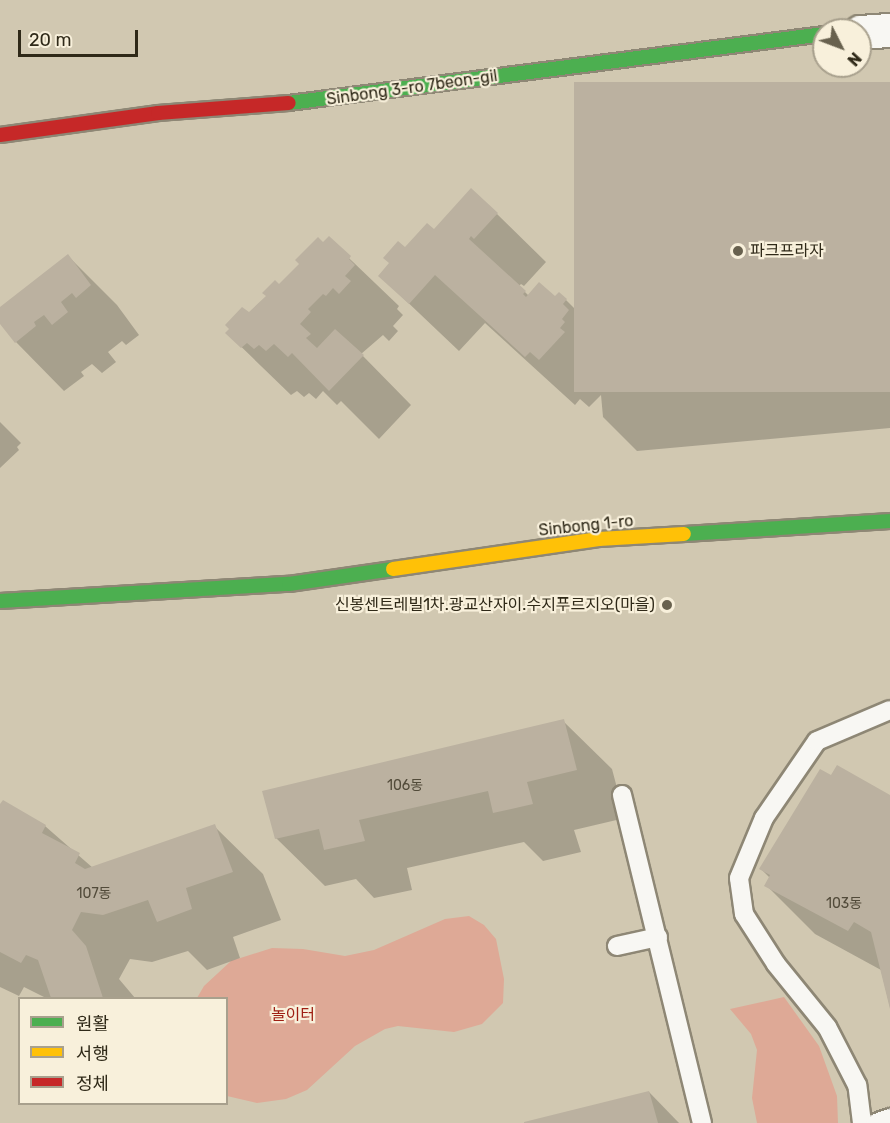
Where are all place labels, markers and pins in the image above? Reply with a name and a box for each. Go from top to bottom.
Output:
place label: 파크프라자 [750,241,824,261]
marker: 파크프라자 [731,244,745,258]
place label: 신봉센트레빌1차.광교산자이.수지푸르지오(마을) [335,595,655,615]
marker: 신봉센트레빌1차.광교산자이.수지푸르지오(마을) [660,598,674,612]

